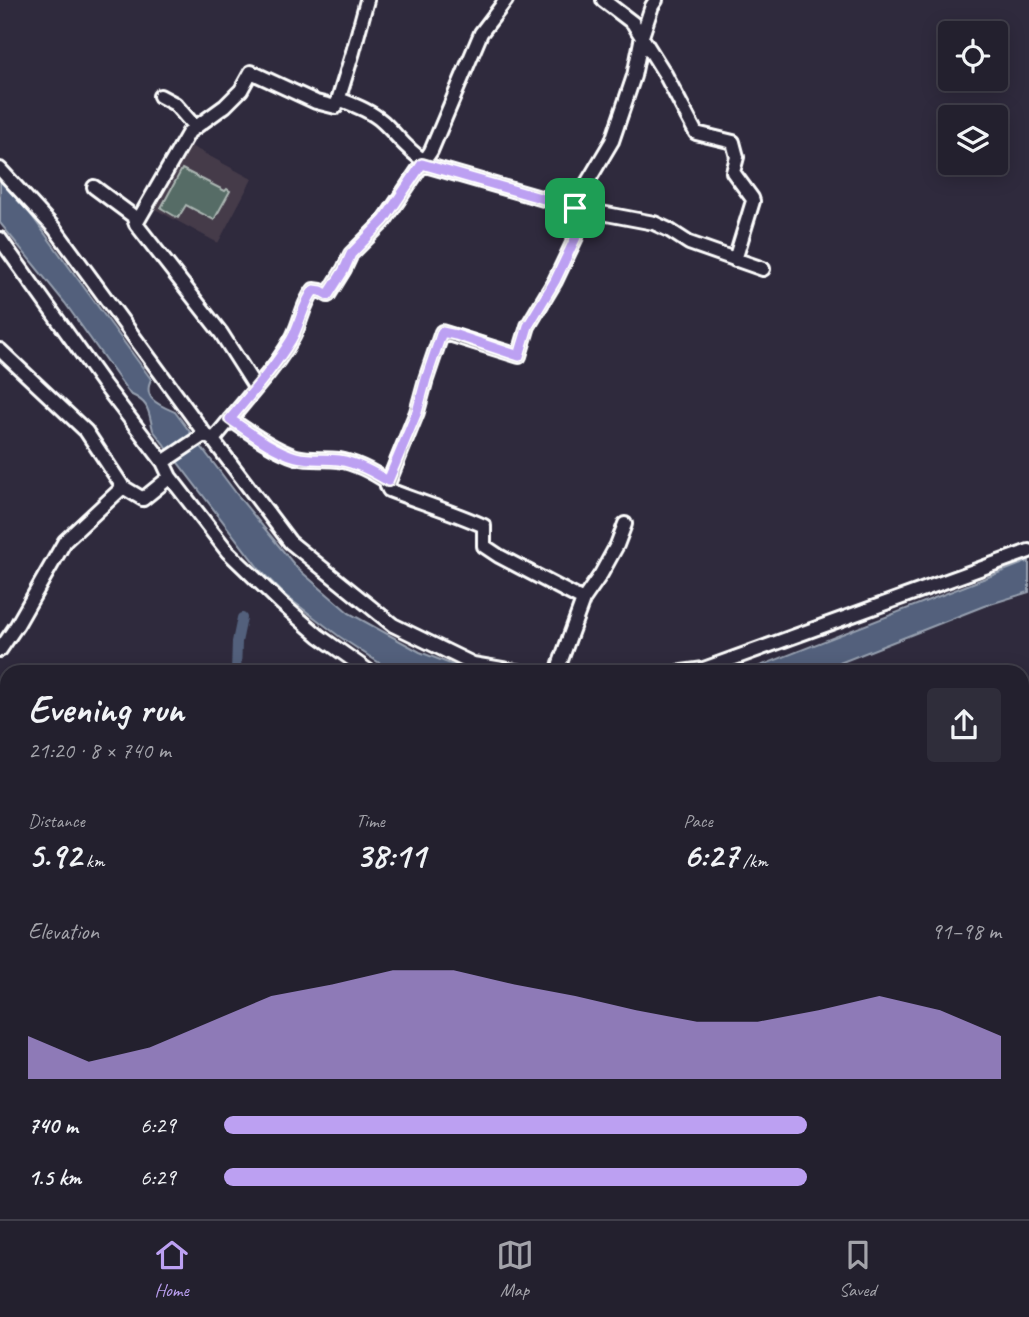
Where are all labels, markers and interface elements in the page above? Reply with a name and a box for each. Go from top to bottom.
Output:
map controls [938,21,1008,175]
button: locate [938,21,1008,91]
button: layers [938,105,1008,175]
pin [545,178,605,238]
icon: arrive [556,189,594,227]
text: Evening run [28,686,184,733]
button: share [927,688,1001,762]
text: 21:20 · 8 × 740 m [28,736,171,765]
text: Distance [28,809,85,833]
text: Time [356,809,385,833]
text: Pace [683,809,713,833]
text: 5.92 [28,833,81,878]
text: 38:11 [356,833,426,878]
text: 6:27 [683,833,738,878]
text: km [81,849,104,873]
text: /km [738,849,768,873]
text: Elevation [28,917,99,946]
text: 91–98 m [931,917,1001,946]
text: 740 m [28,1111,78,1140]
text: 6:29 [140,1111,176,1140]
text: 1.5 km [28,1163,81,1192]
text: 6:29 [140,1163,176,1192]
tab: Home [153,1236,191,1302]
tab: Map [496,1236,534,1302]
tab: Saved [839,1236,877,1302]

